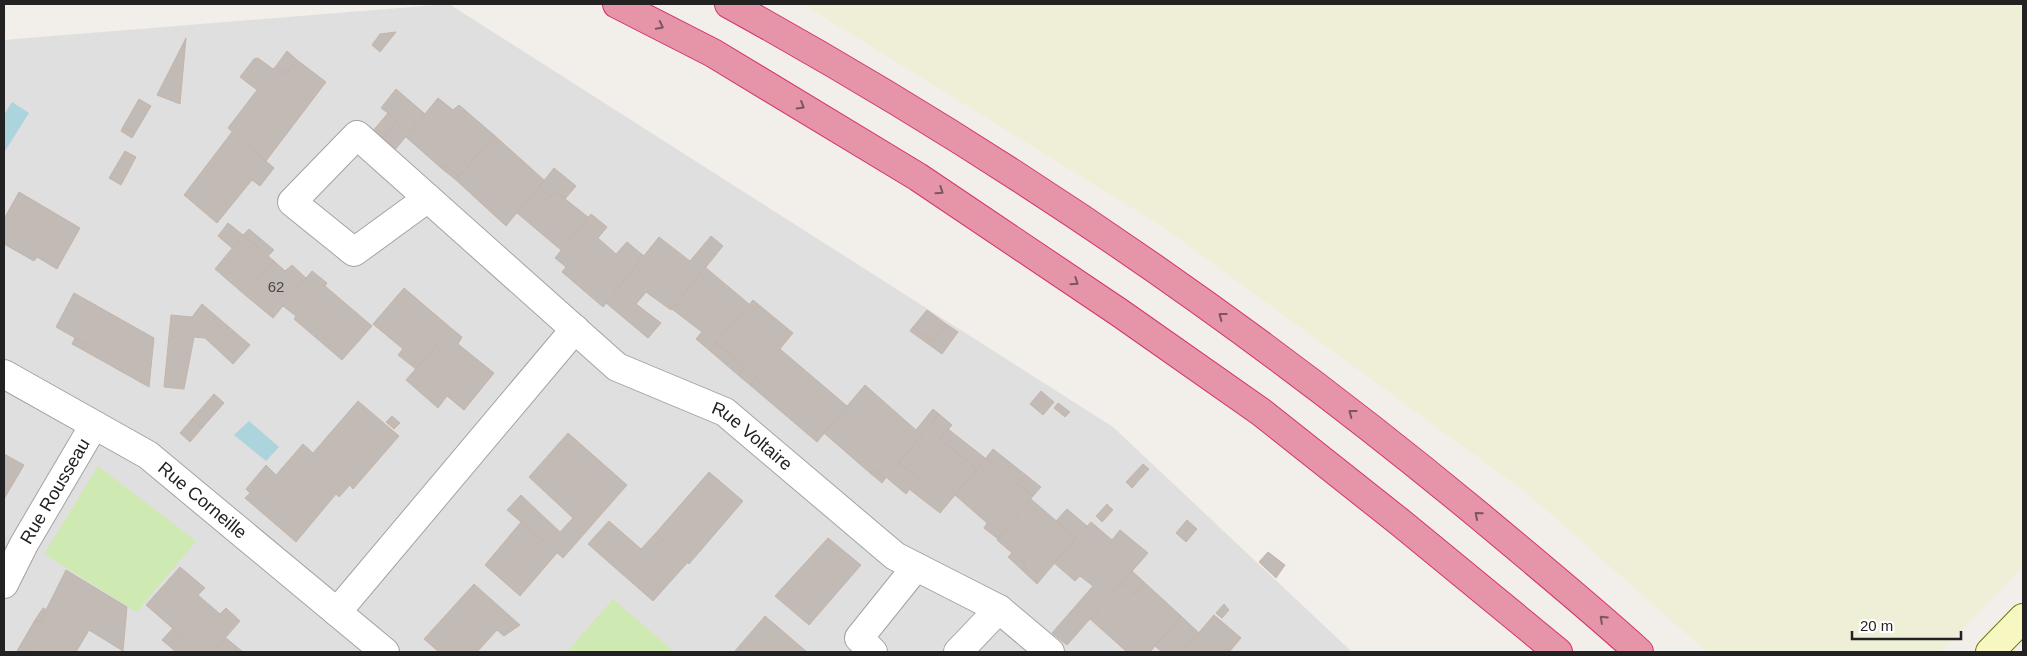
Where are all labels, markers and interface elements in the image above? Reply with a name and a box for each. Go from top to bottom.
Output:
one-way arrow [655,20,664,30]
one-way arrow [796,100,805,110]
one-way arrow [935,185,944,195]
one-way arrow [1069,276,1078,285]
house number: 62 [268,278,284,295]
one-way arrow [1219,313,1228,321]
street label: Rue Voltaire [709,398,796,475]
one-way arrow [1348,410,1358,419]
street label: Rue Rousseau [16,435,94,548]
street label: Rue Corneille [154,458,251,543]
one-way arrow [1475,512,1484,521]
scale bar [1852,608,1961,640]
one-way arrow [1599,616,1608,625]
text: 20 m [1860,617,1893,634]

